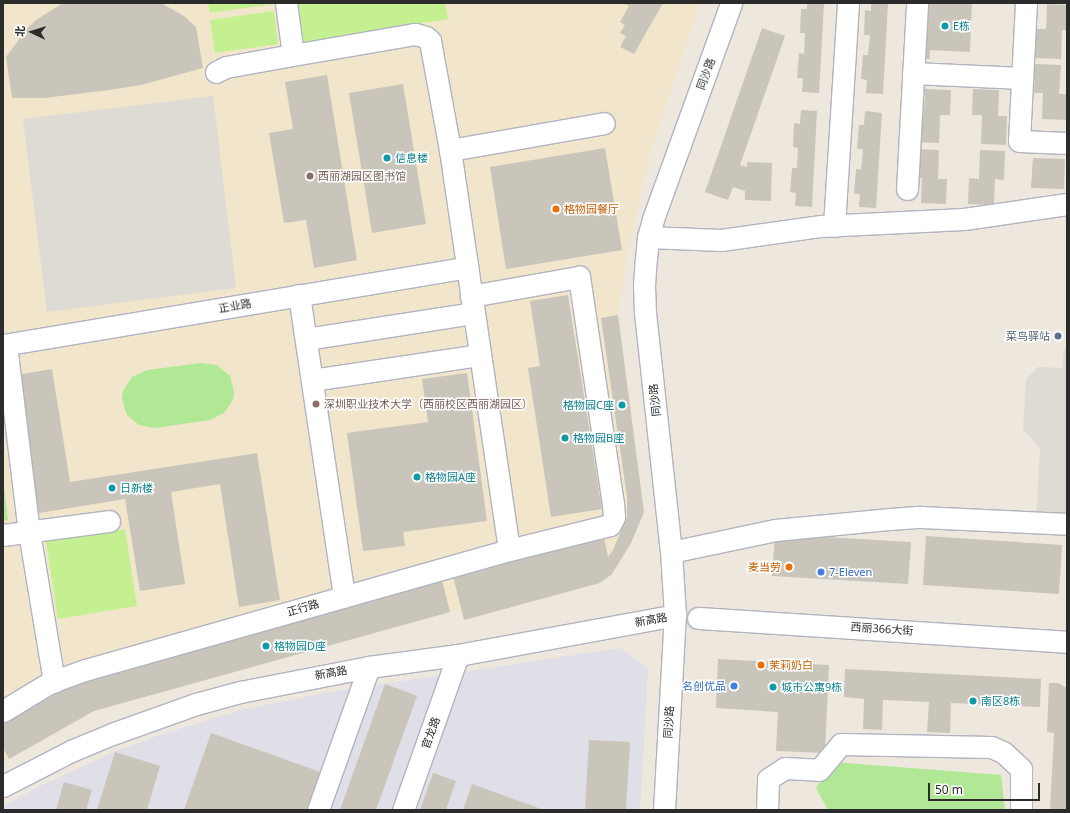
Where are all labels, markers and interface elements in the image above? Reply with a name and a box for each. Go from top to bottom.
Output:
north arrow [12,12,52,52]
place label: E栋 [953,19,970,33]
marker: E栋 [940,21,950,31]
text: 北 [12,25,27,37]
street label: 同沙路 [694,56,718,92]
place label: 信息楼 [395,151,428,165]
marker: 信息楼 [382,153,392,163]
place label: 西丽湖园区图书馆 [318,169,406,183]
marker: 西丽湖园区图书馆 [305,171,315,181]
place label: 格物园餐厅 [564,202,619,216]
marker: 格物园餐厅 [551,204,561,214]
street label: 正业路 [218,297,252,315]
place label: 菜鸟驿站 [1006,329,1050,343]
marker: 菜鸟驿站 [1053,331,1063,341]
street label: 同沙路 [647,383,663,417]
place label: 深圳职业技术大学（西丽校区西丽湖园区） [324,397,533,411]
place label: 格物园C座 [563,398,614,412]
marker: 深圳职业技术大学（西丽校区西丽湖园区） [311,399,321,409]
marker: 格物园C座 [617,400,627,410]
place label: 格物园B座 [573,431,624,445]
marker: 格物园B座 [560,433,570,443]
place label: 格物园A座 [425,470,476,484]
marker: 格物园A座 [412,472,422,482]
place label: 日新楼 [120,481,153,495]
marker: 日新楼 [107,483,117,493]
place label: 麦当劳 [748,560,781,574]
marker: 麦当劳 [784,562,794,572]
place label: 7-Eleven [829,565,872,579]
marker: 7-Eleven [816,567,826,577]
street label: 正行路 [285,597,321,619]
street label: 新高路 [634,611,668,629]
street label: 西丽366大街 [850,620,914,638]
place label: 格物园D座 [274,639,326,653]
marker: 格物园D座 [261,641,271,651]
place label: 茉莉奶白 [769,658,813,672]
marker: 茉莉奶白 [756,660,766,670]
street label: 新高路 [314,664,348,682]
place label: 名创优品 [682,679,726,693]
place label: 城市公寓9栋 [781,680,842,694]
marker: 名创优品 [729,681,739,691]
marker: 城市公寓9栋 [768,682,778,692]
place label: 南区8栋 [981,694,1020,708]
marker: 南区8栋 [968,696,978,706]
street label: 同沙路 [662,705,676,739]
street label: 官龙路 [419,715,443,751]
scale bar [930,775,1042,801]
text: 50 m [935,781,963,798]

